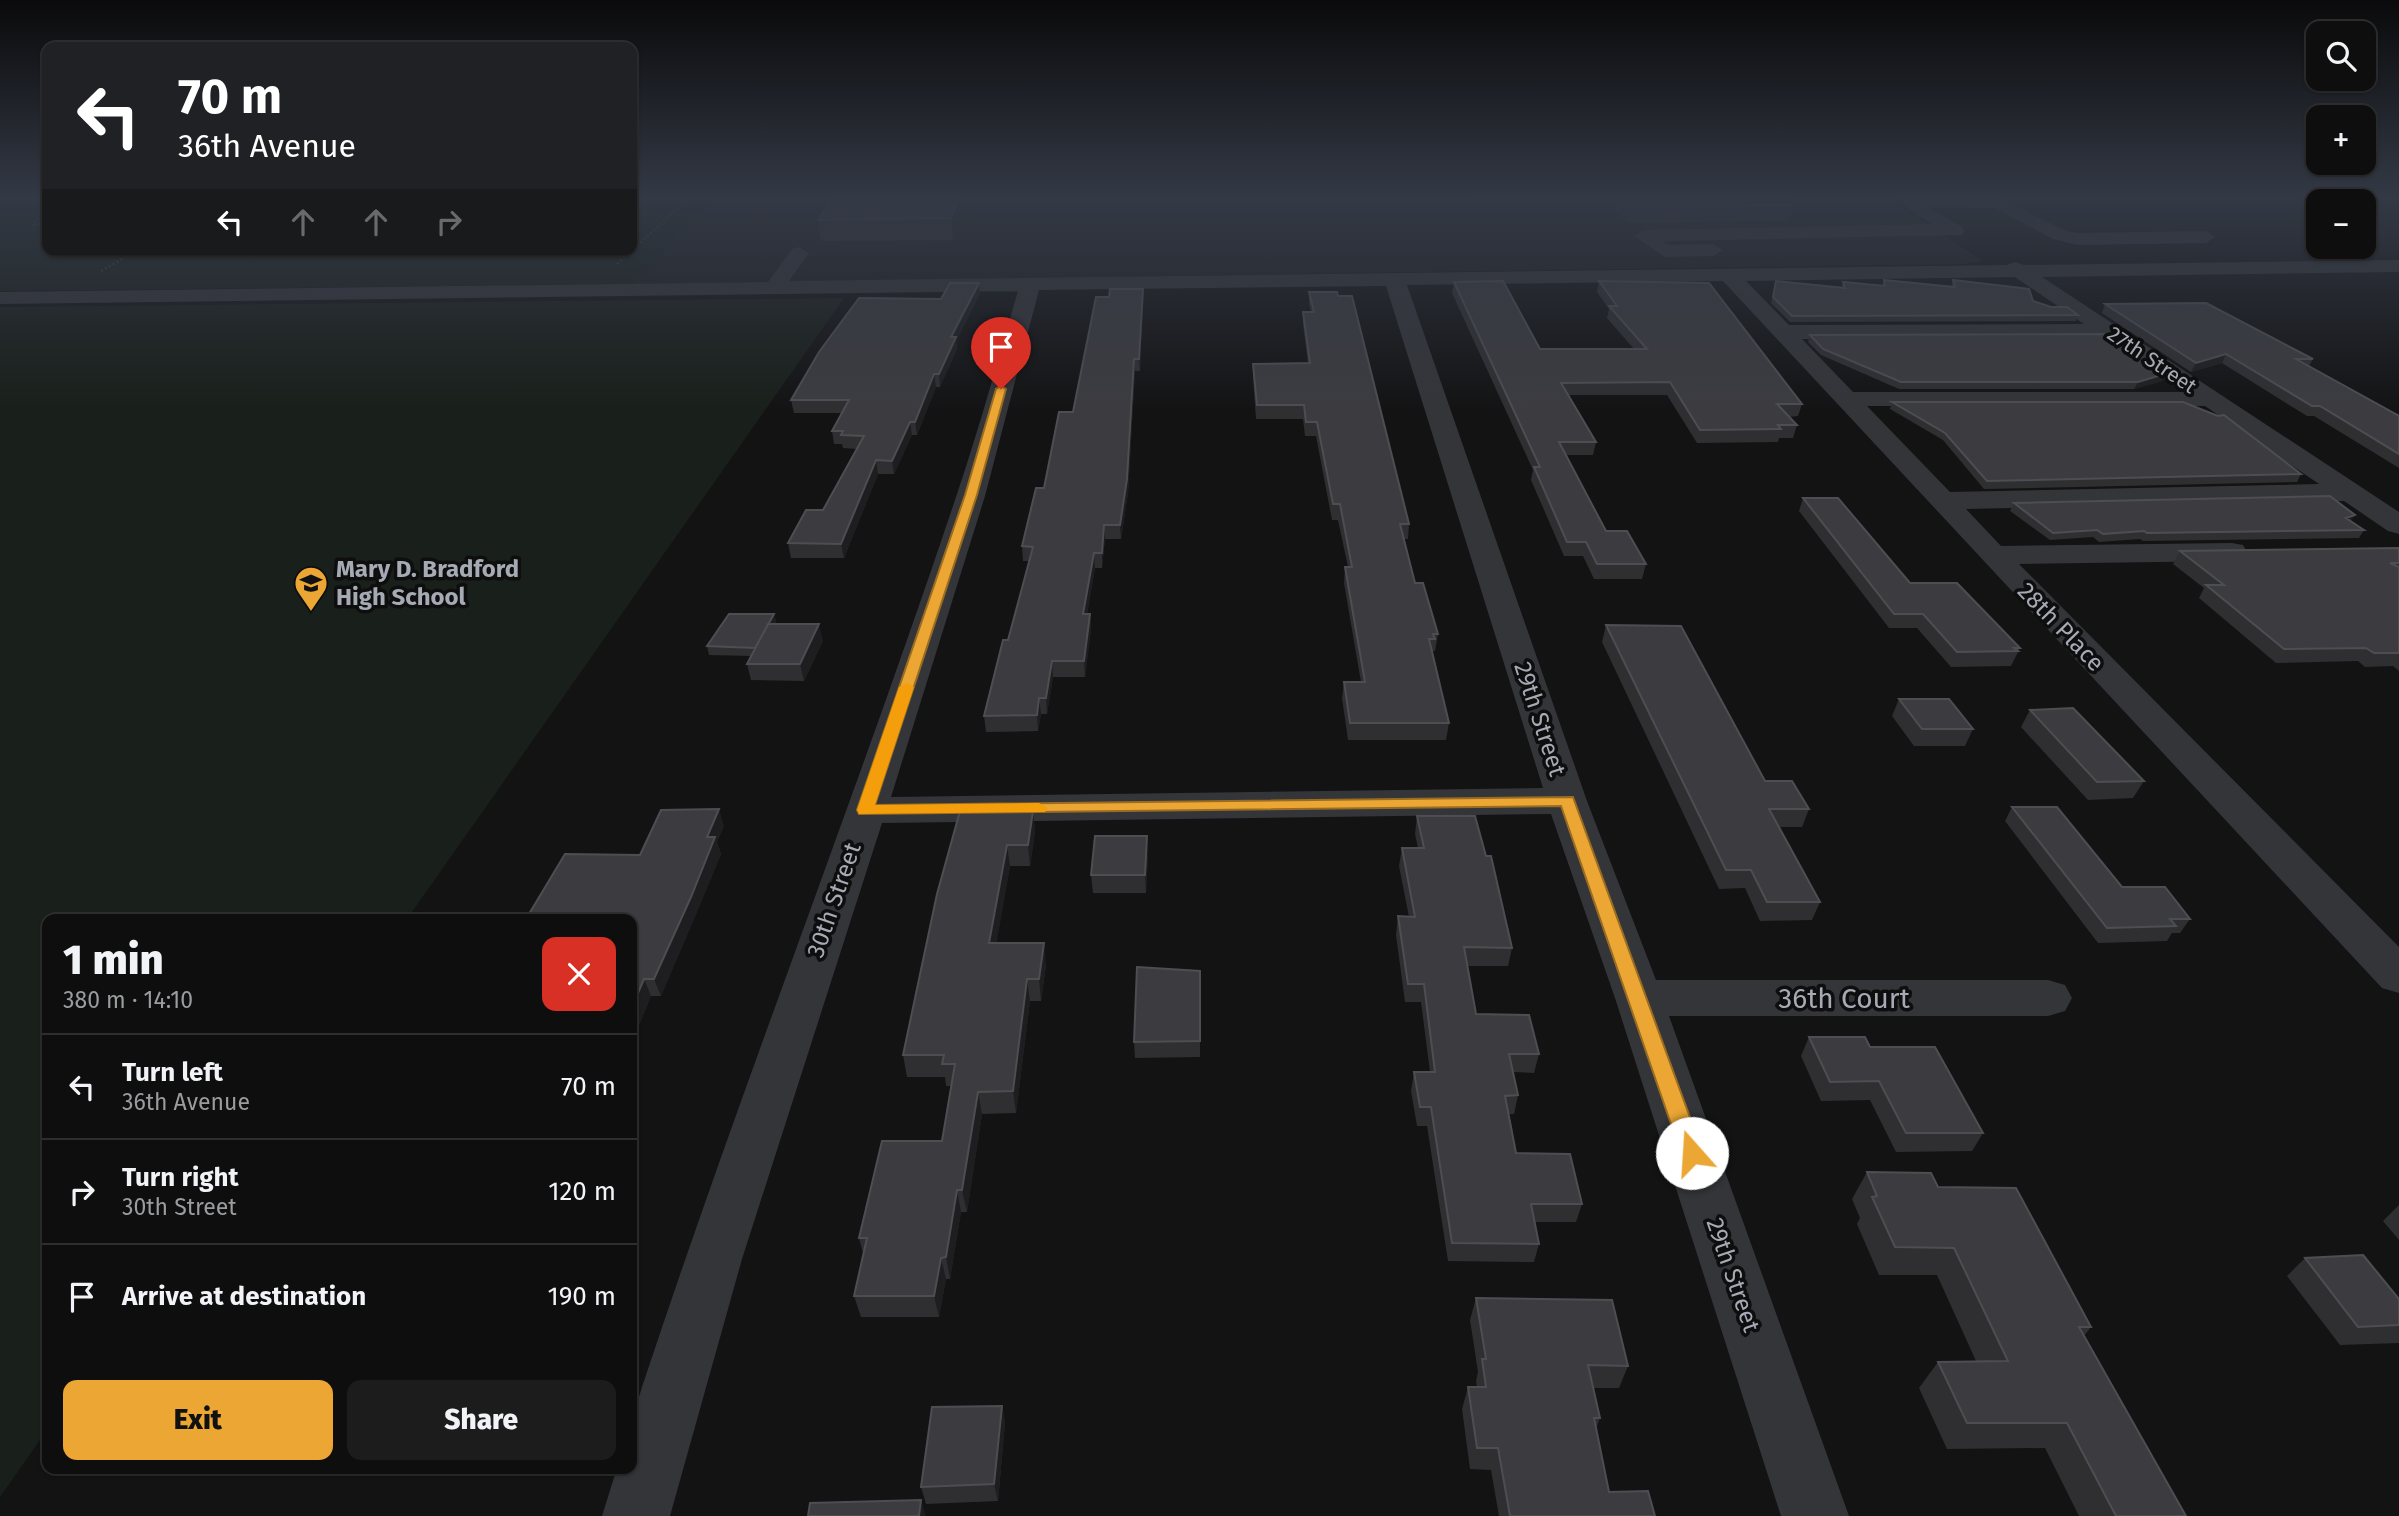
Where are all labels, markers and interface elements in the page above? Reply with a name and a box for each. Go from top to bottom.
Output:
map controls [2306,21,2376,259]
button: search [2306,21,2376,91]
text: 70 m [178,67,282,126]
icon: left [63,70,154,161]
button: + [2306,105,2376,175]
text: 36th Avenue [178,127,356,165]
button: − [2306,189,2376,259]
icon: left [211,203,249,241]
icon: ahead [284,203,322,241]
icon: ahead [357,203,395,241]
icon: right [430,203,468,241]
pin [971,317,1031,389]
street label: 27th Street [2102,321,2202,400]
icon: arrive [982,328,1020,366]
place label: Mary D. Bradford High School [336,555,519,611]
school or university icon: Mary D. Bradford High School [292,564,330,613]
street label: 28th Place [2012,577,2110,677]
street label: 29th Street [1508,658,1572,780]
street label: 30th Street [801,839,867,961]
text: 1 min [63,935,164,985]
button: close [542,937,616,1011]
street label: 36th Court [1778,982,1911,1015]
text: 380 m · 14:10 [63,986,193,1014]
text: Turn left [122,1057,223,1088]
icon: left [63,1068,101,1106]
text: 70 m [561,1071,616,1102]
text: 36th Avenue [122,1088,250,1116]
position arrow [1655,1116,1729,1190]
text: Turn right [122,1162,239,1193]
icon: right [63,1173,101,1211]
text: 120 m [548,1176,616,1207]
text: 30th Street [122,1193,237,1221]
street label: 29th Street [1700,1214,1766,1336]
icon: arrive [63,1278,101,1316]
text: Arrive at destination [122,1281,366,1312]
text: 190 m [547,1281,616,1312]
button: Exit [63,1380,333,1460]
button: Share [347,1380,616,1460]

